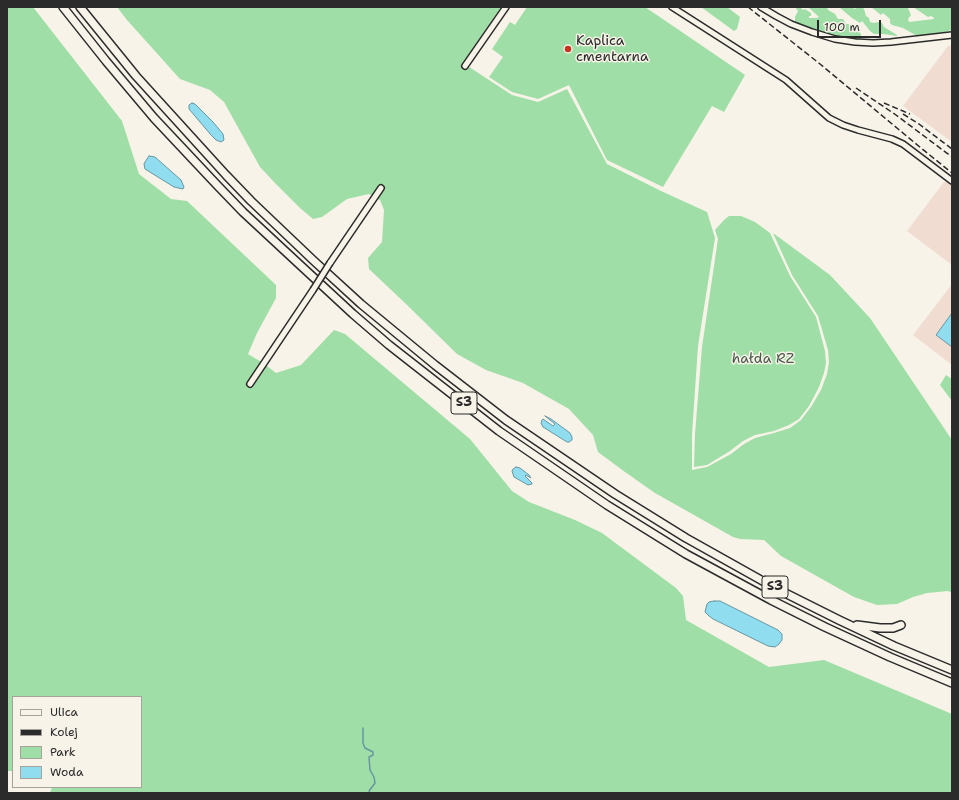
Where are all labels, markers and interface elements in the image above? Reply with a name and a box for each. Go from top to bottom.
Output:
scale bar [819,12,883,38]
text: 100 m [824,19,860,35]
place label: Kaplica cmentarna [576,33,649,66]
marker: Kaplica cmentarna [563,44,573,54]
park label: hałda RZ [732,351,794,367]
road number: S3 [451,392,477,414]
road number: S3 [762,576,788,598]
legend [12,696,142,788]
text: Ulica [50,704,78,720]
text: Kolej [50,724,78,740]
text: Park [50,744,76,760]
text: Woda [50,764,83,780]

